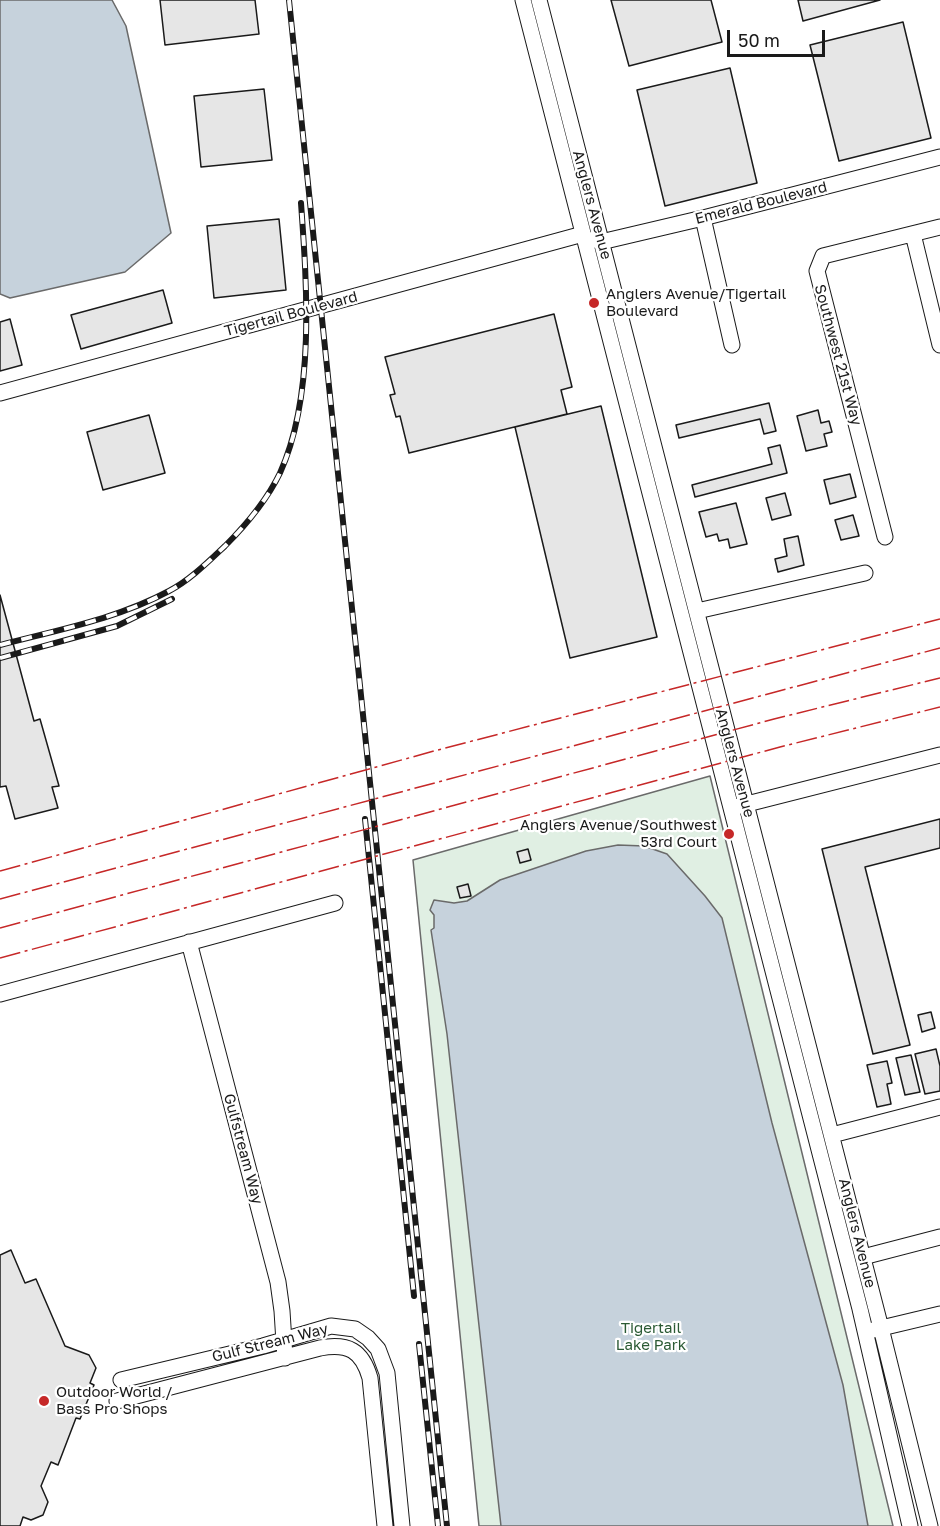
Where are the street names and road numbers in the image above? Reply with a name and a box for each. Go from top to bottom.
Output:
street label: Anglers Avenue [569,148,615,262]
street label: Emerald Boulevard [693,178,829,228]
street label: Southwest 21st Way [811,283,865,427]
street label: Tigertail Boulevard [223,288,359,340]
street label: Anglers Avenue [712,706,758,820]
street label: Gulfstream Way [220,1092,266,1206]
street label: Anglers Avenue [835,1176,879,1290]
street label: Gulf Stream Way [210,1320,330,1366]

